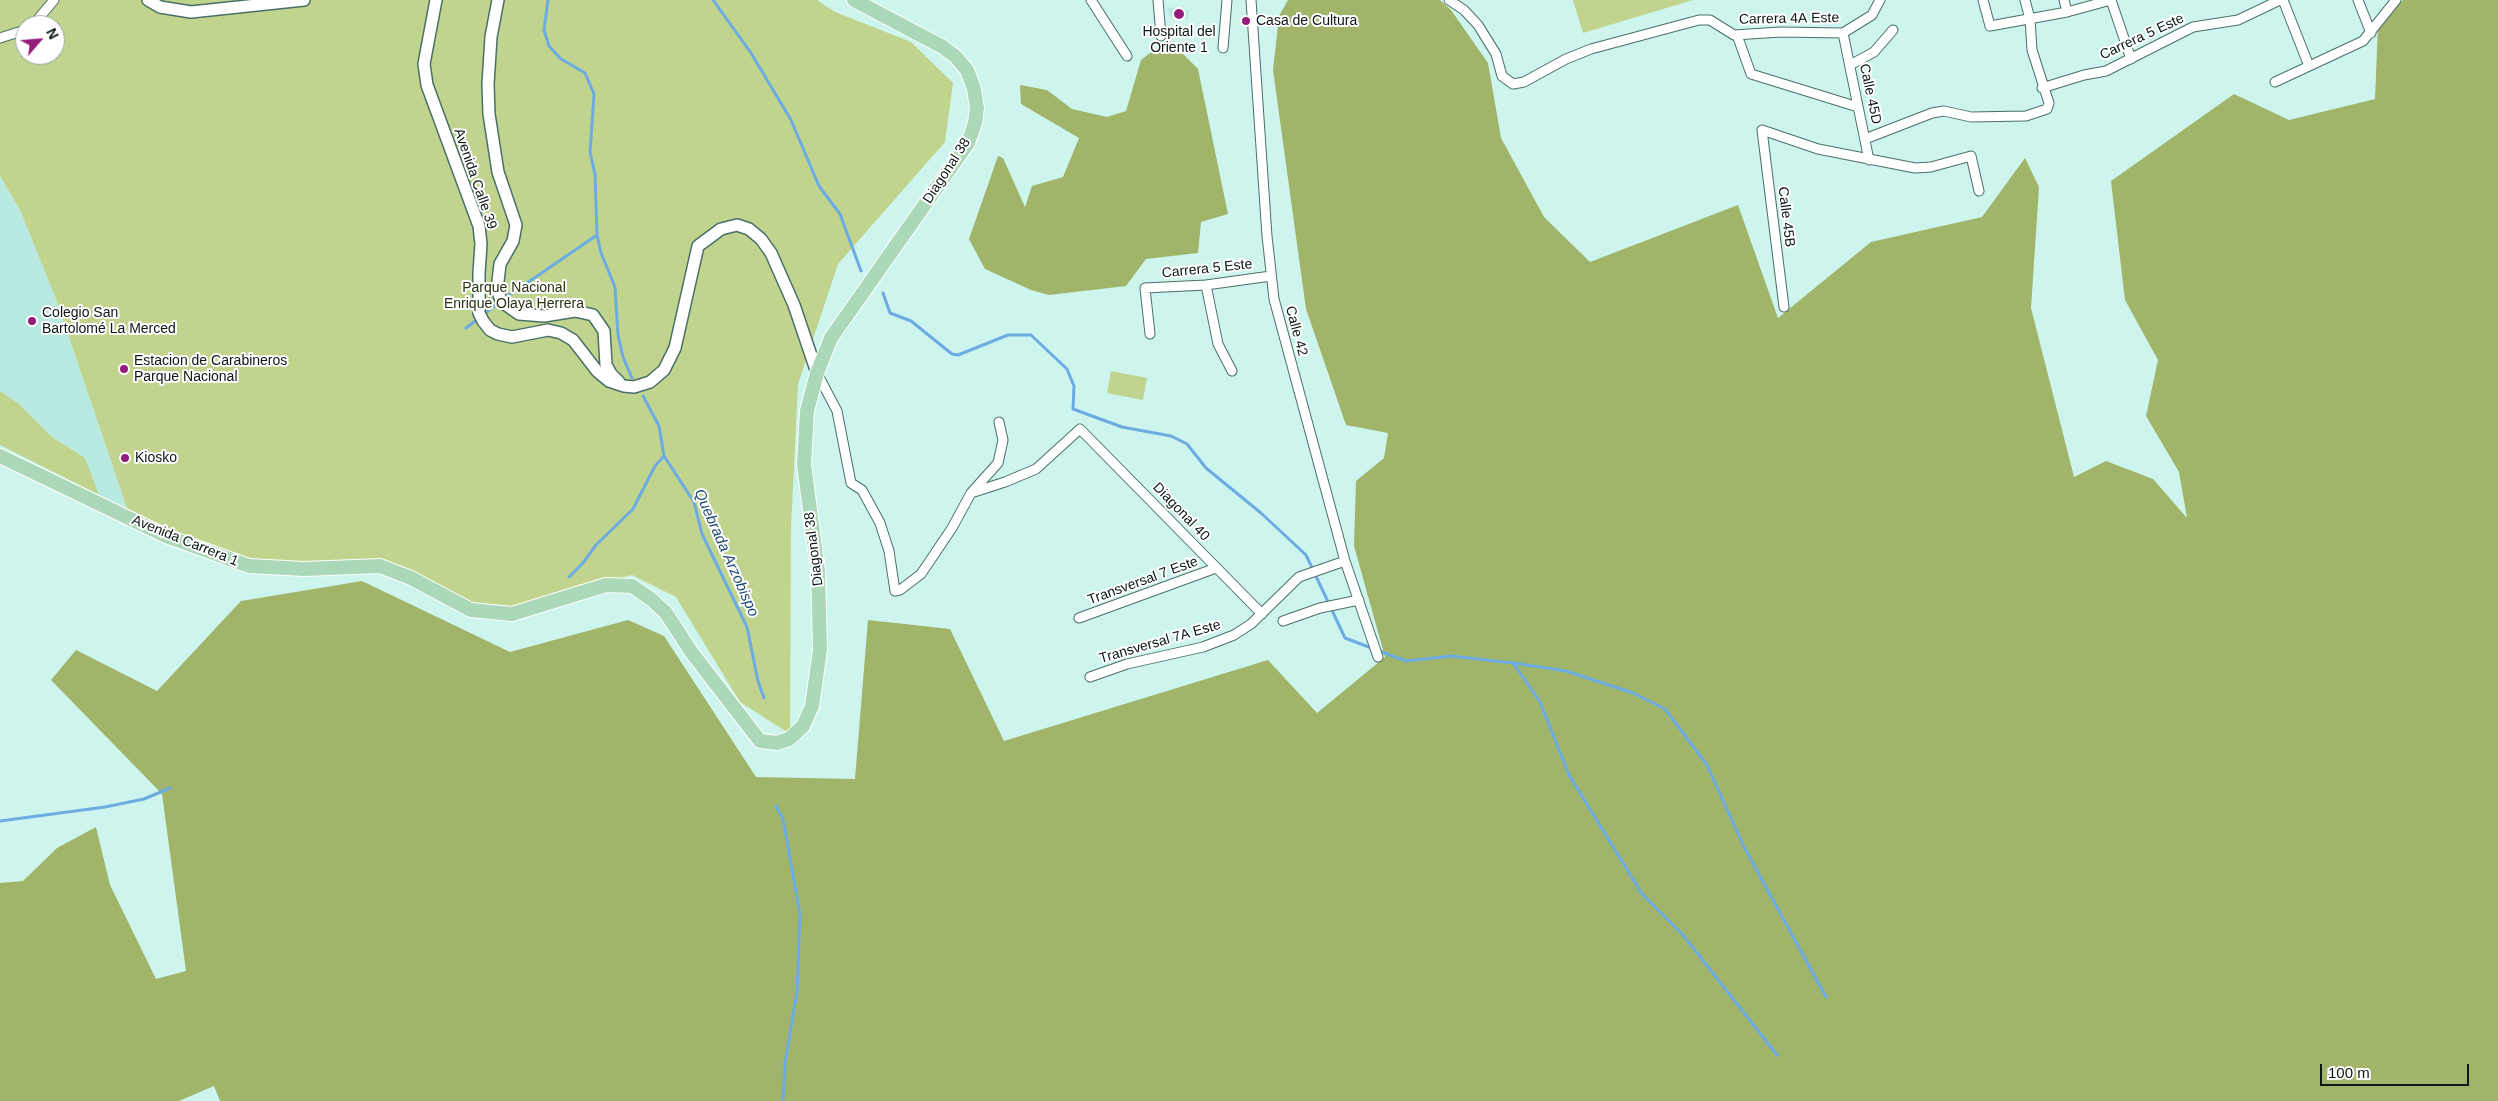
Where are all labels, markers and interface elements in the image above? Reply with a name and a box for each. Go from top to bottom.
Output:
marker: Hospital del Oriente 1 [1172,7,1186,21]
street label: Carrera 4A Este [1739,10,1839,28]
street label: Carrera 5 Este [2097,10,2187,64]
place label: Casa de Cultura [1256,13,1357,29]
north arrow [15,15,65,65]
marker: Casa de Cultura [1240,15,1252,27]
place label: Hospital del Oriente 1 [1142,24,1216,56]
text: N [43,26,62,42]
street label: Calle 45D [1855,62,1885,126]
street label: Avenida Calle 39 [450,126,500,232]
street label: Diagonal 38 [920,135,974,207]
street label: Calle 45B [1774,186,1798,248]
street label: Carrera 5 Este [1161,256,1253,282]
park label: Parque Nacional Enrique Olaya Herrera [444,280,584,312]
street label: Calle 42 [1281,304,1311,358]
place label: Colegio San Bartolomé La Merced [42,305,176,338]
marker: Colegio San Bartolomé La Merced [26,315,38,327]
place label: Estacion de Carabineros Parque Nacional [134,353,287,386]
marker: Estacion de Carabineros Parque Nacional [118,363,130,375]
place label: Kiosko [135,450,177,466]
marker: Kiosko [119,452,131,464]
street label: Diagonal 40 [1149,479,1213,545]
water label: Quebrada Arzobispo [690,486,762,620]
street label: Diagonal 38 [801,511,827,587]
street label: Avenida Carrera 1 [129,512,241,570]
street label: Transversal 7 Este [1086,553,1200,609]
street label: Transversal 7A Este [1097,617,1223,667]
scale bar [2323,1054,2472,1086]
text: 100 m [2328,1064,2370,1081]

